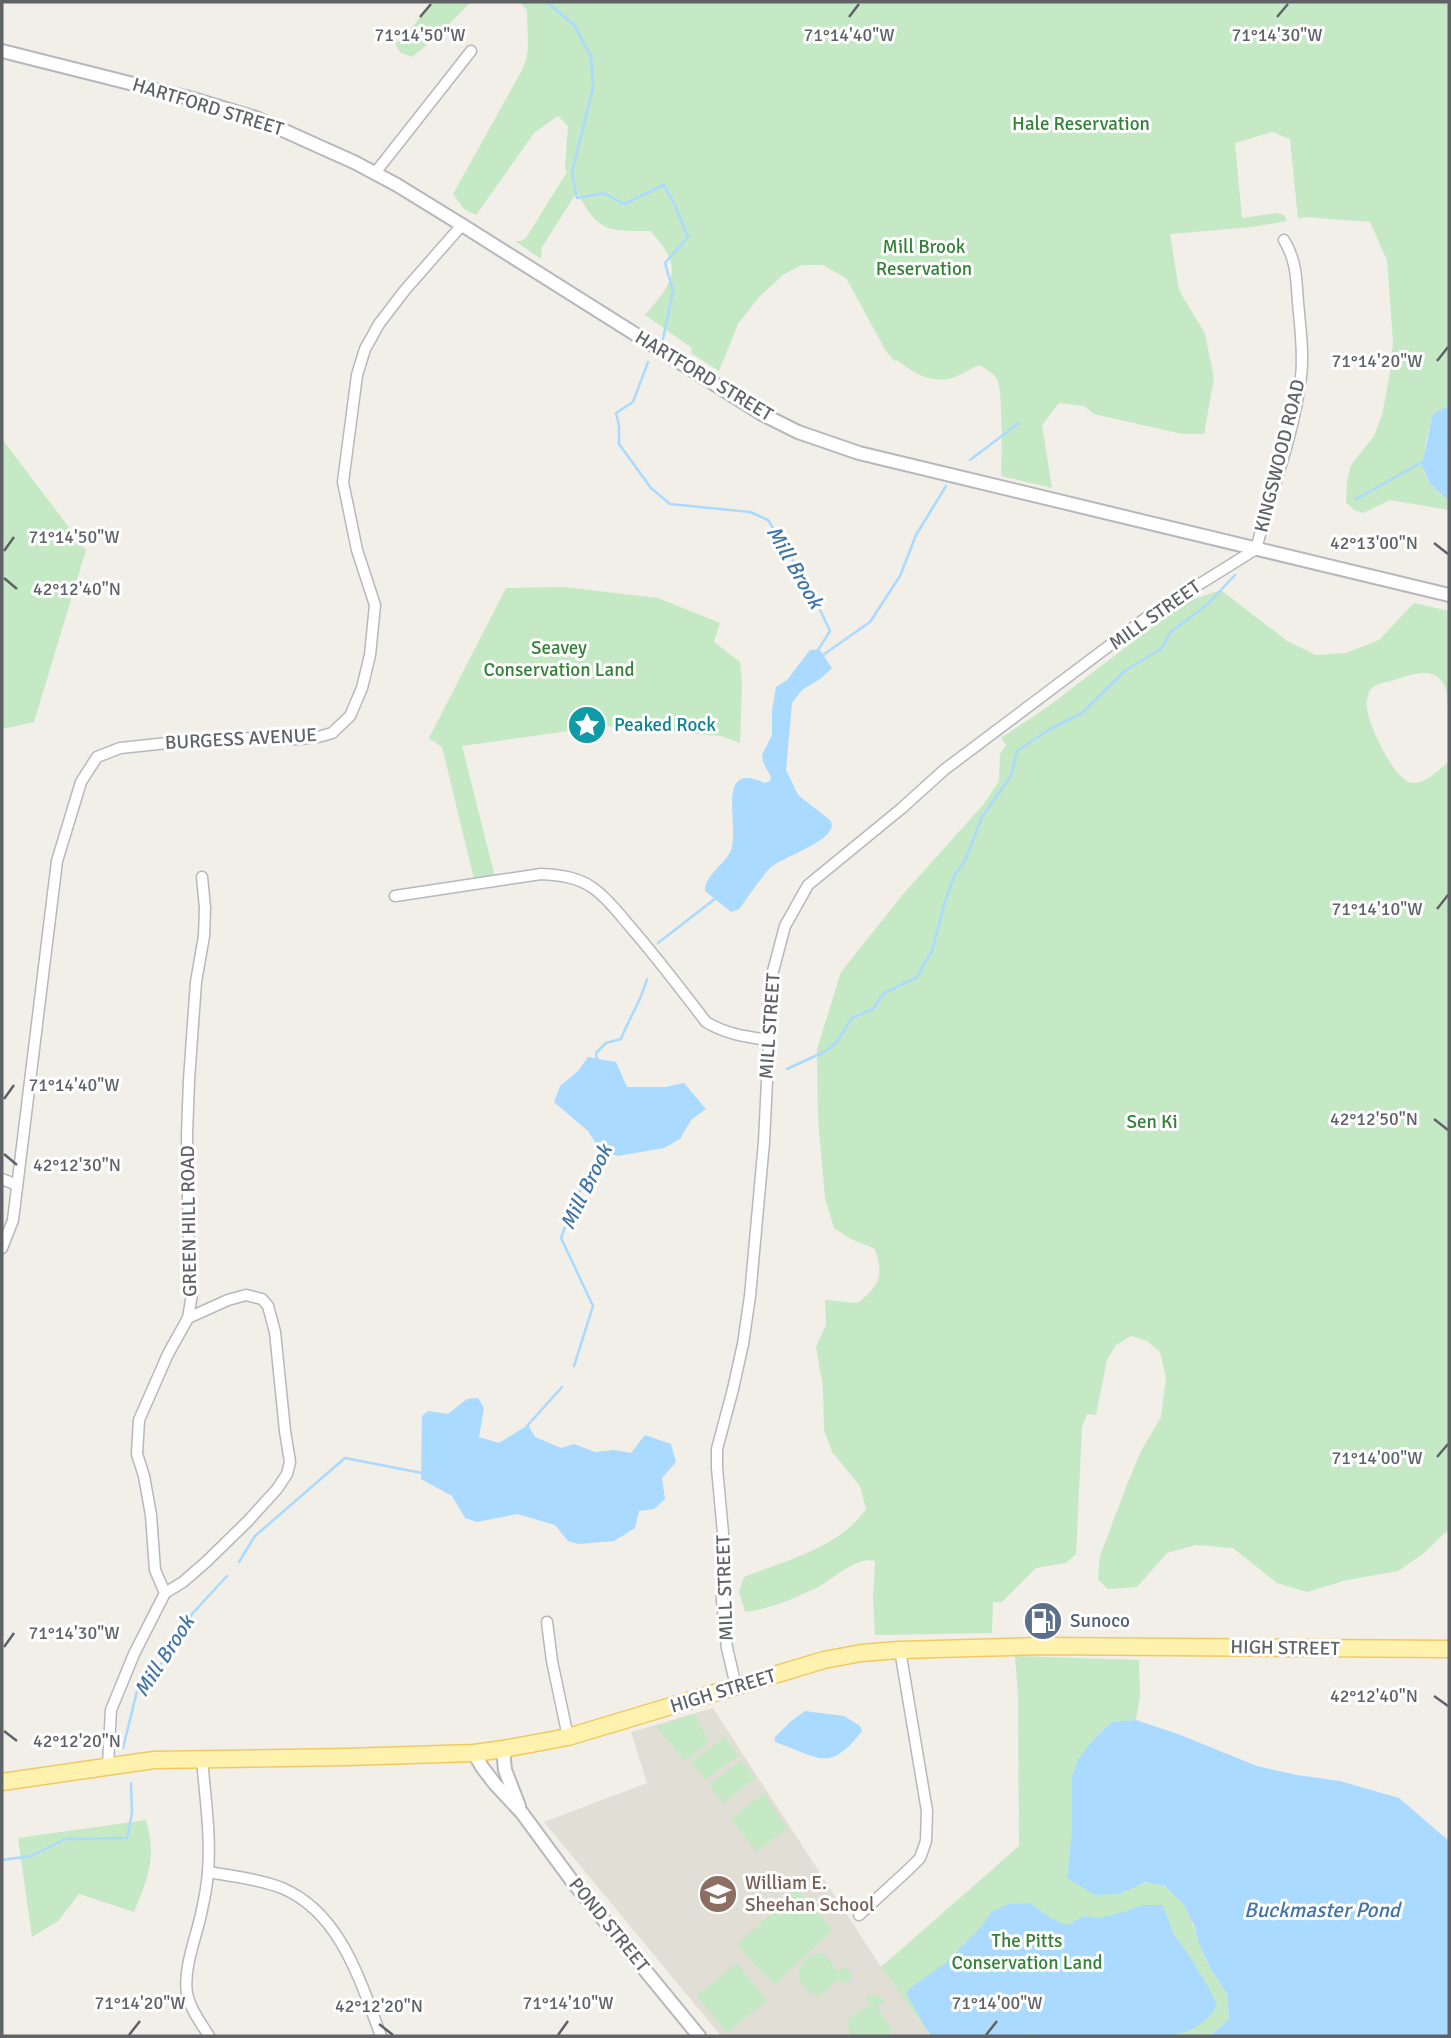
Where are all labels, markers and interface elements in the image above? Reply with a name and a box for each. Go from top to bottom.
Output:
text: 71°14'50"W [375,24,465,46]
text: 71°14'40"W [804,24,894,46]
text: 71°14'30"W [1232,24,1322,46]
street label: HARTFORD STREET [129,73,287,142]
park label: Hale Reservation [1012,112,1150,136]
park label: Mill Brook Reservation [876,235,972,281]
street label: HARTFORD STREET [631,325,778,427]
text: 71°14'20"W [1332,350,1422,372]
street label: KINGSWOOD ROAD [1249,377,1311,535]
water label: Mill Brook [761,521,830,615]
text: 71°14'50"W [29,526,119,548]
text: 42°13'00"N [1330,532,1418,554]
street label: MILL STREET [1105,574,1206,655]
text: 42°12'40"N [33,578,121,600]
park label: Seavey Conservation Land [483,636,635,682]
place icon: Peaked Rock [566,704,608,746]
place label: Peaked Rock [614,713,716,737]
street label: BURGESS AVENUE [164,723,318,755]
text: 71°14'10"W [1332,898,1422,920]
street label: MILL STREET [754,972,786,1080]
text: 71°14'40"W [29,1074,119,1096]
text: 42°12'50"N [1330,1108,1418,1130]
park label: Sen Ki [1126,1110,1178,1134]
water label: Mill Brook [554,1138,619,1234]
street label: GREEN HILL ROAD [176,1145,202,1297]
text: 42°12'30"N [33,1154,121,1176]
text: 71°14'00"W [1332,1447,1422,1469]
street label: MILL STREET [711,1534,739,1642]
fuel station icon: Sunoco [1022,1600,1064,1642]
water label: Mill Brook [128,1608,201,1701]
place label: Sunoco [1070,1609,1130,1633]
text: 71°14'30"W [29,1622,119,1644]
street label: HIGH STREET [1230,1635,1340,1661]
street label: HIGH STREET [667,1663,779,1718]
text: 42°12'40"N [1330,1685,1418,1707]
text: 42°12'20"N [33,1730,121,1752]
place label: William E. Sheehan School [745,1871,875,1917]
street label: POND STREET [564,1873,655,1977]
school or university icon: William E. Sheehan School [697,1873,739,1915]
water label: Buckmaster Pond [1244,1897,1403,1923]
park label: The Pitts Conservation Land [951,1929,1103,1975]
text: 71°14'20"W [95,1992,185,2014]
text: 71°14'10"W [523,1992,613,2014]
text: 71°14'00"W [952,1992,1042,2014]
text: 42°12'20"N [335,1995,423,2017]

